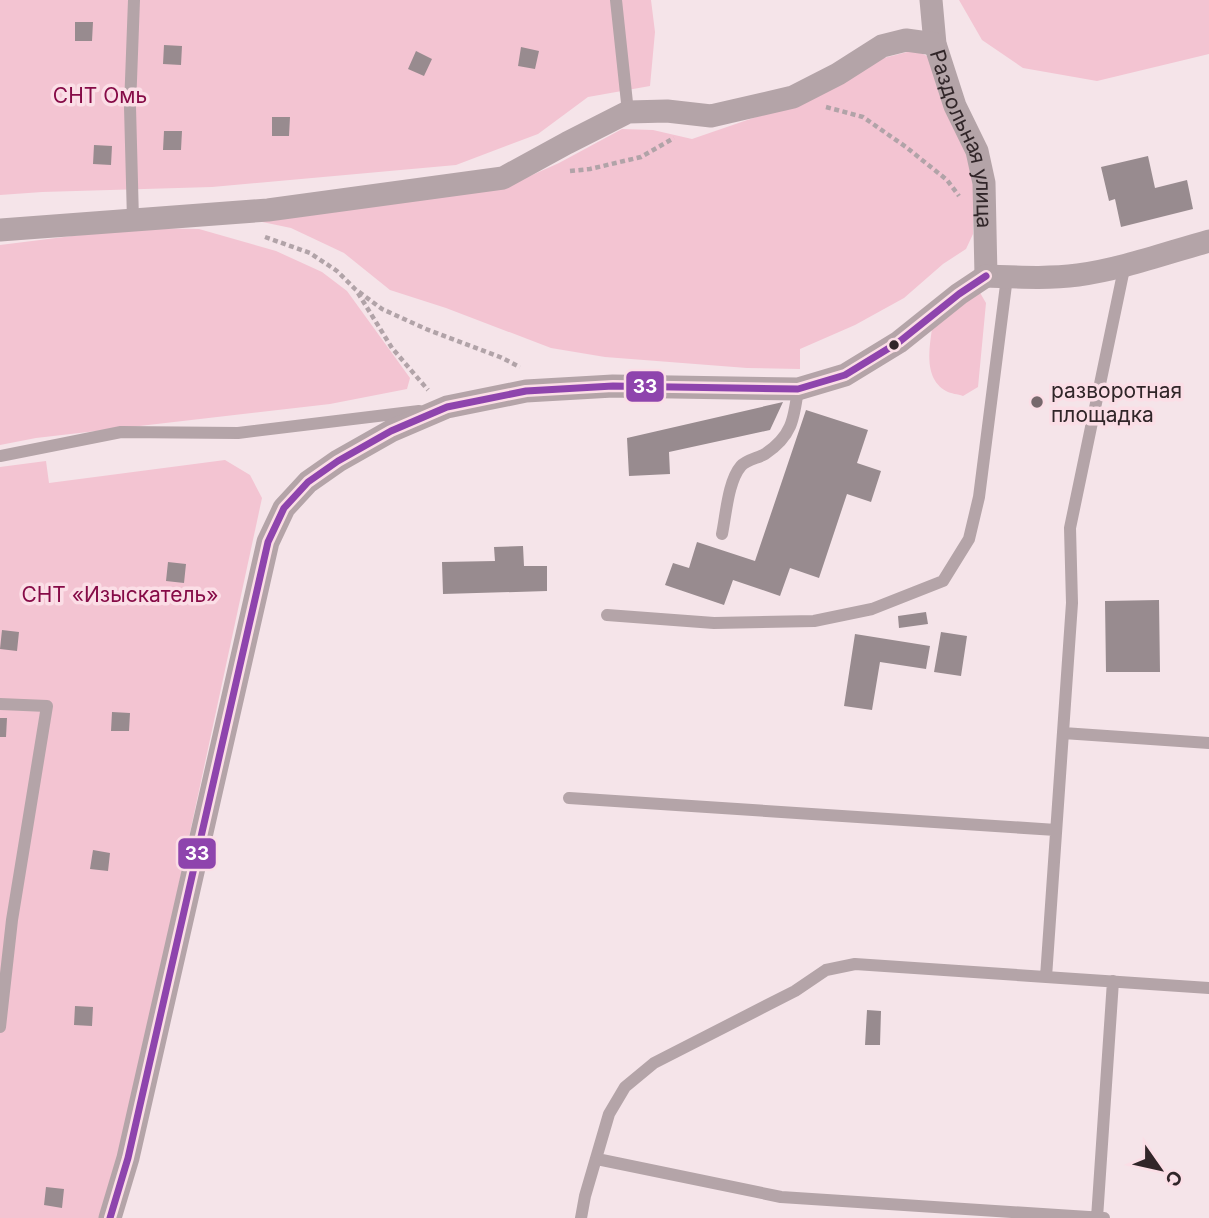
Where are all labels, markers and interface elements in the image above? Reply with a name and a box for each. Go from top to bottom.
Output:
street label: Раздольная улица [925,46,997,228]
park label: СНТ Омь [53,83,147,108]
unlabelled marker [887,338,901,352]
line badge: 33 [625,370,665,403]
text: 33 [633,375,657,398]
place label: разворотная площадка [1051,378,1182,427]
marker: разворотная площадка [1029,394,1045,410]
park label: СНТ «Изыскатель» [21,582,219,607]
line badge: 33 [177,837,217,870]
text: 33 [185,842,209,865]
north arrow [1125,1134,1195,1204]
text: С [1160,1166,1187,1190]

